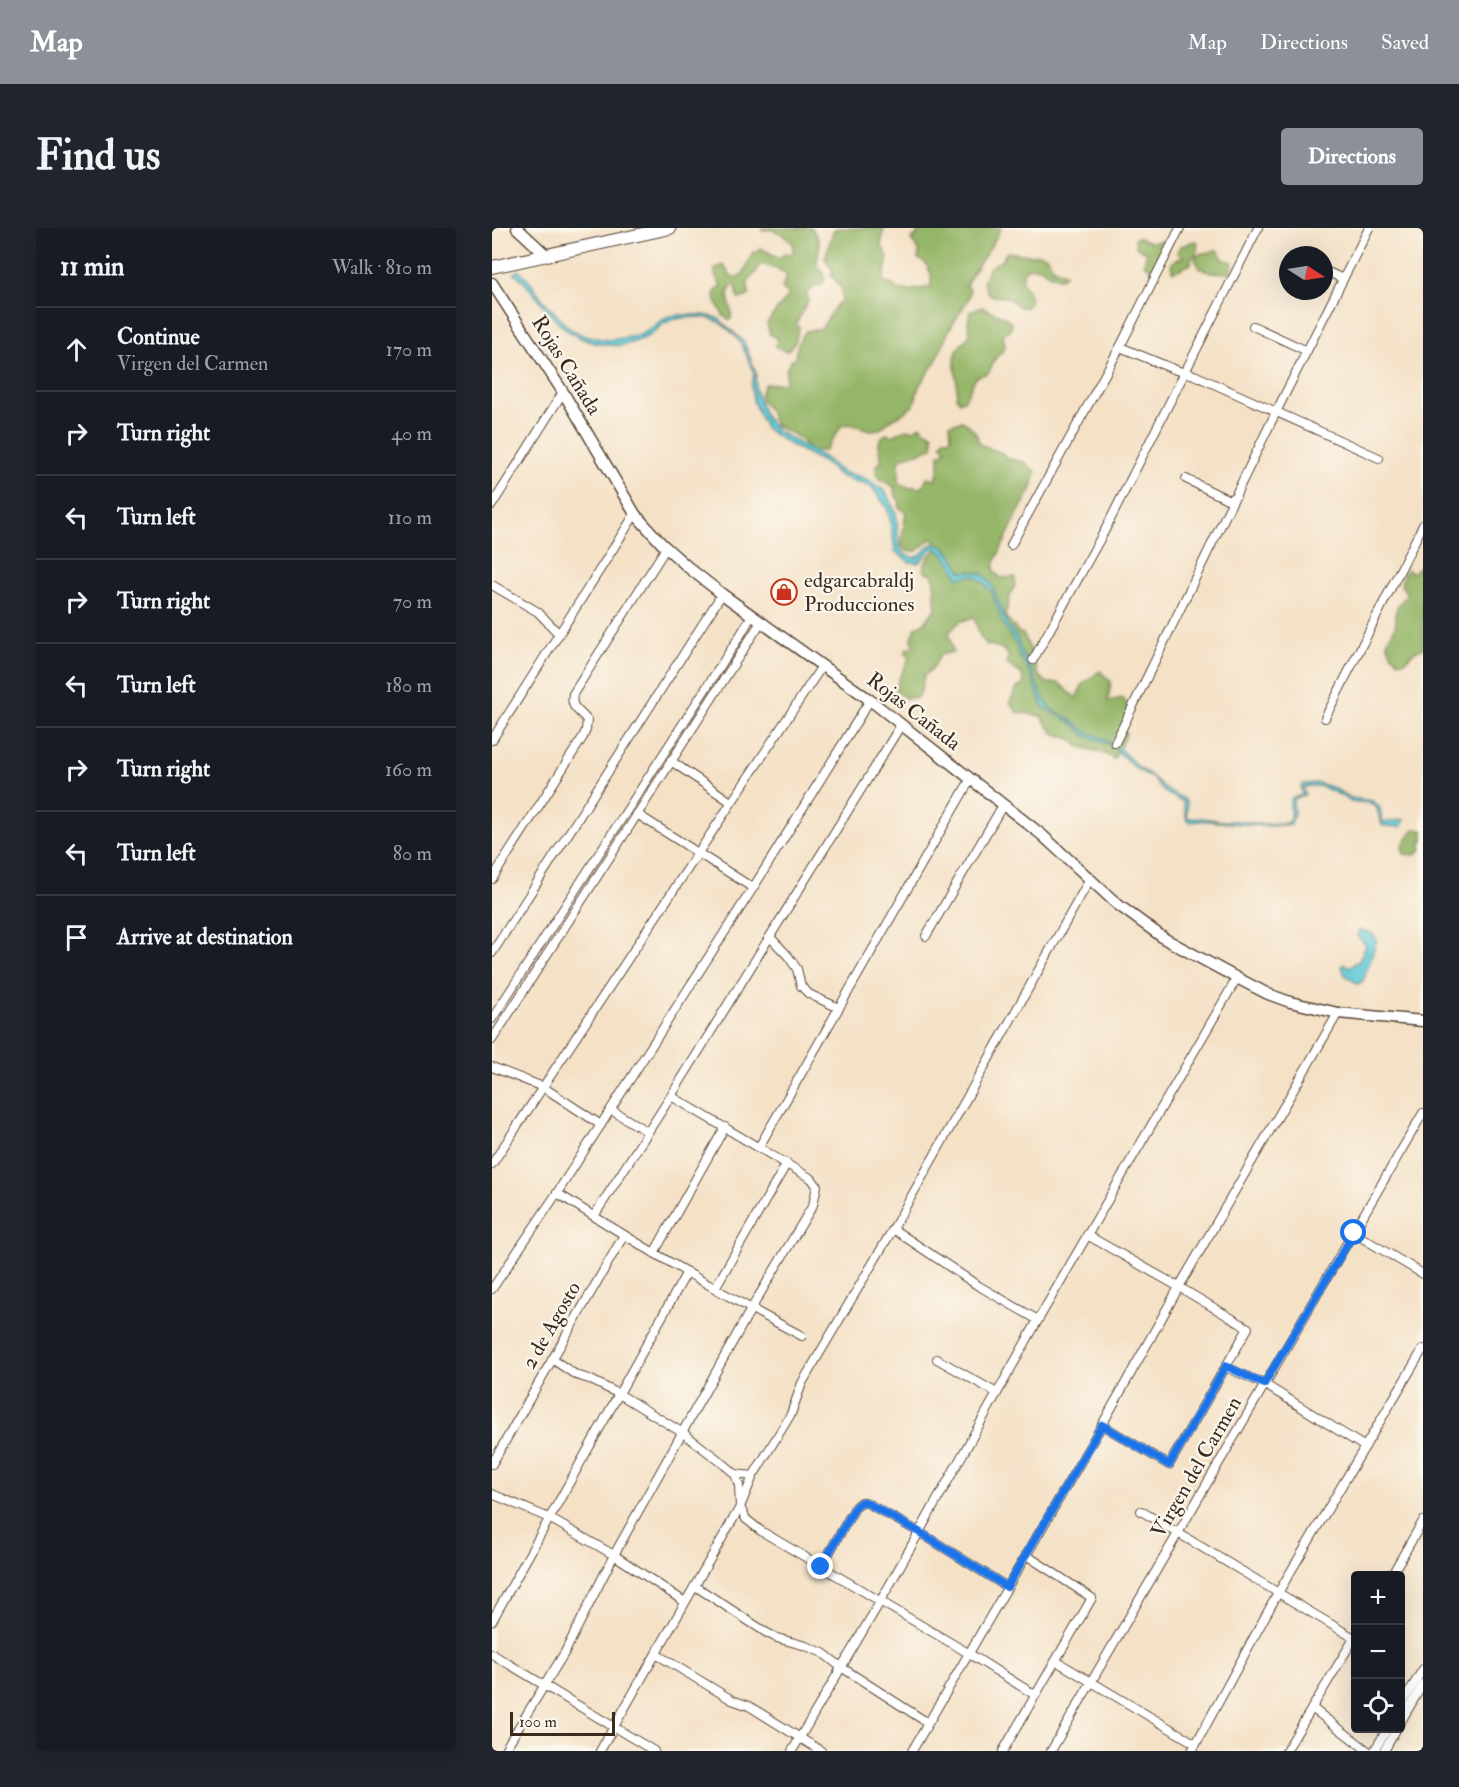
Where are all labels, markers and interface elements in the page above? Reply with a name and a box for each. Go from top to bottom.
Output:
text: Map [30,25,83,60]
text: Map [1187,29,1227,56]
text: Directions [1260,29,1348,56]
text: Saved [1381,29,1429,56]
button: Directions [1281,128,1423,185]
text: Find us [36,130,160,182]
north arrow [1279,246,1333,300]
text: 11 min [60,251,125,283]
text: Walk · 810 m [332,255,432,280]
street label: Rojas Cañada [525,310,608,420]
text: Continue [117,323,200,351]
icon: ahead [60,333,93,366]
text: 170 m [386,337,432,362]
text: Virgen del Carmen [117,351,268,376]
icon: right [60,417,93,450]
text: Turn right [117,419,210,447]
text: 40 m [391,421,432,446]
icon: left [60,501,93,534]
text: Turn left [117,503,196,531]
text: 110 m [388,505,432,530]
place label: edgarcabraldj Producciones [804,567,914,618]
shop icon: edgarcabraldj Producciones [769,577,799,607]
icon: right [60,585,93,618]
text: Turn right [117,587,210,615]
text: 70 m [393,589,432,614]
street label: Rojas Cañada [861,666,967,757]
icon: left [60,669,93,702]
text: Turn left [117,671,196,699]
text: 180 m [385,673,432,698]
icon: right [60,753,93,786]
text: Turn right [117,755,210,783]
text: 160 m [385,757,432,782]
icon: left [60,837,93,870]
text: Turn left [117,839,196,867]
text: 80 m [393,841,432,866]
icon: arrive [60,921,93,954]
text: Arrive at destination [117,923,293,951]
route start [1340,1219,1366,1245]
street label: 2 de Agosto [516,1277,587,1374]
street label: Virgen del Carmen [1145,1392,1248,1543]
route end [807,1553,833,1579]
map controls [1351,1571,1405,1733]
button: + [1351,1571,1405,1625]
button: − [1351,1625,1405,1679]
button: locate [1351,1679,1405,1733]
scale bar [510,1709,615,1736]
text: 100 m [519,1712,557,1732]

